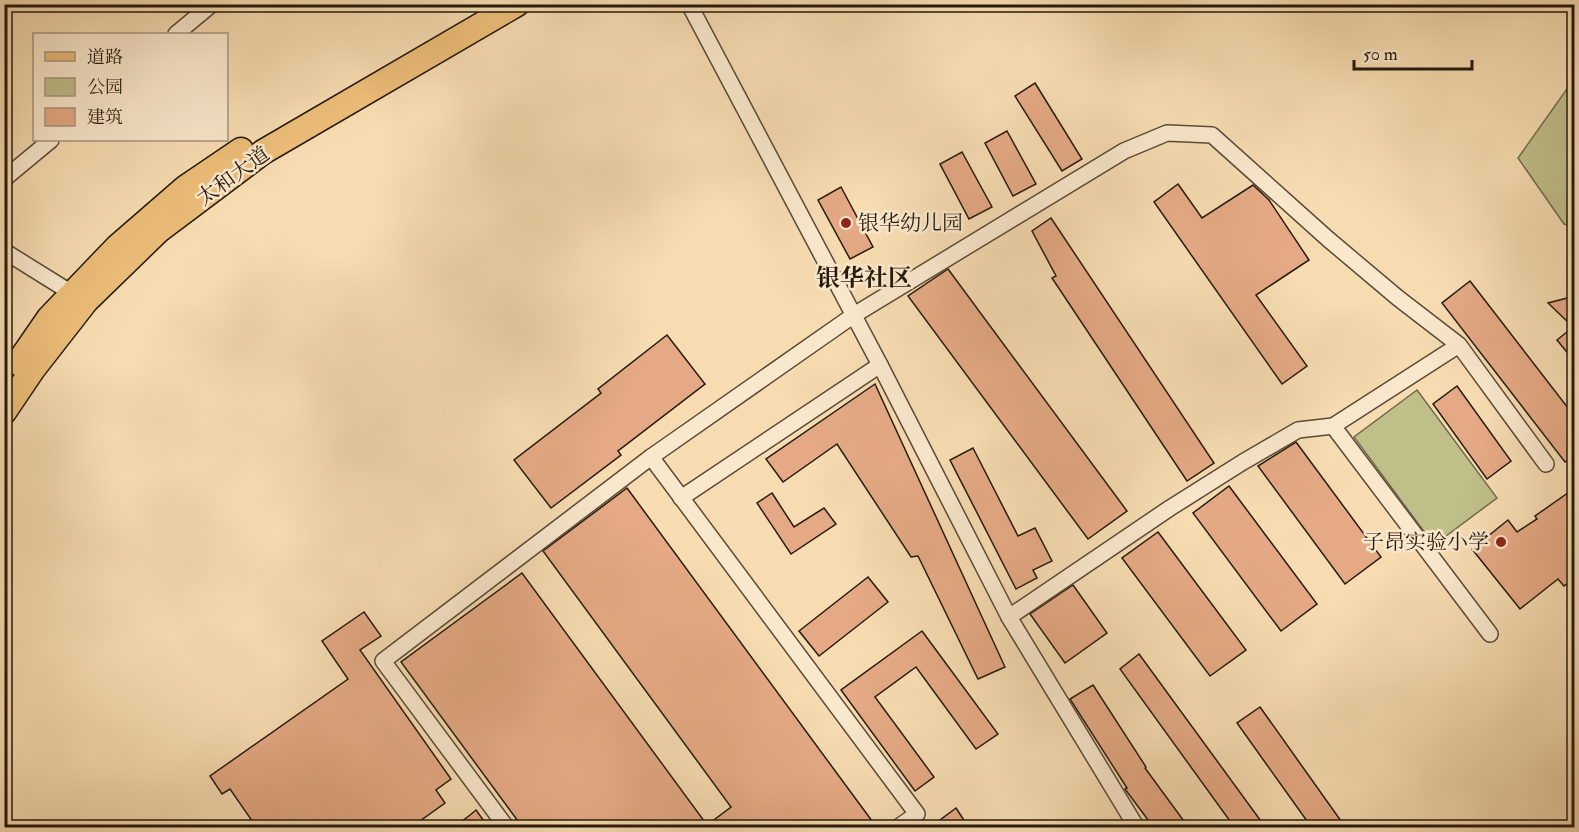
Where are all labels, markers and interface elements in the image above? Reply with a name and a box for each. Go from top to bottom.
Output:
legend [33,33,228,141]
scale bar [1354,33,1472,71]
text: 50 m [1363,43,1398,66]
text: 道路 [87,46,123,69]
text: 公园 [87,76,123,99]
text: 建筑 [87,106,123,129]
street label: 太和大道 [191,141,275,212]
place label: 银华幼儿园 [858,210,963,237]
marker: 银华幼儿园 [839,216,853,230]
district label: 银华社区 [816,263,912,294]
place label: 子昂实验小学 [1363,529,1489,556]
marker: 子昂实验小学 [1494,535,1508,549]

